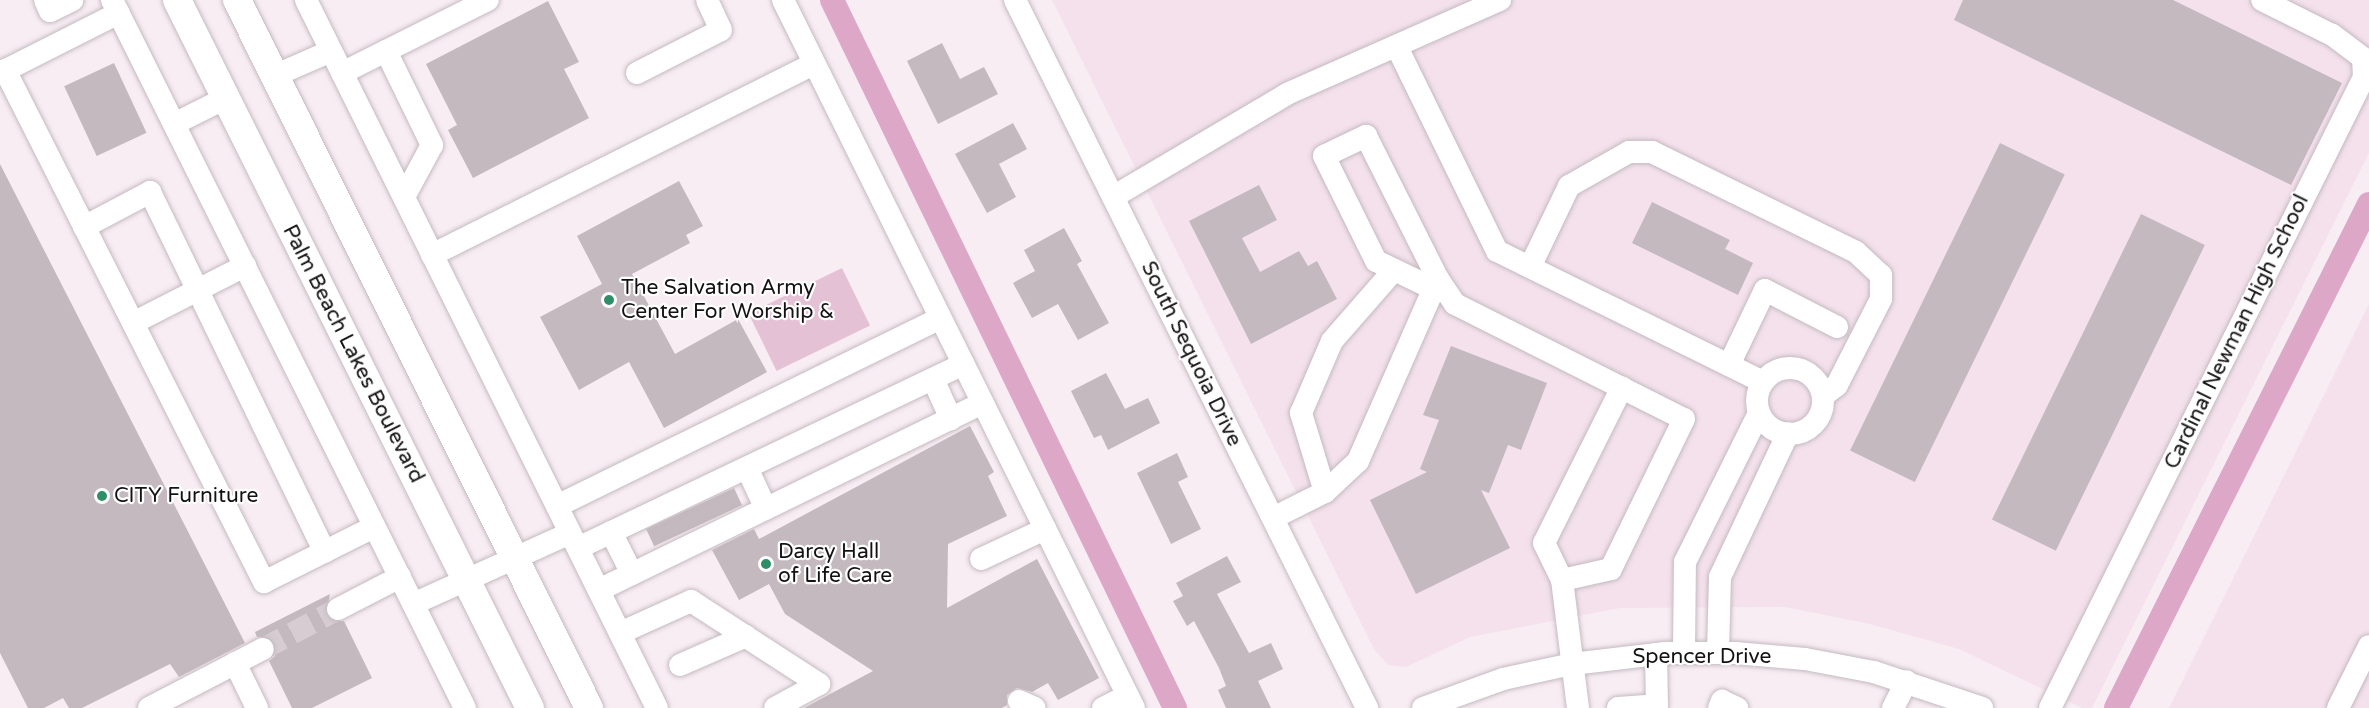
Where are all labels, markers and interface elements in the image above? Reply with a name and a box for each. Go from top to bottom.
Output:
street label: Cardinal Newman High School [2159,191,2315,473]
street label: Palm Beach Lakes Boulevard [277,221,429,487]
street label: South Sequoia Drive [1135,257,1247,451]
place label: The Salvation Army Center For Worship & [621,275,834,325]
marker: The Salvation Army Center For Worship & [602,293,616,307]
place label: CITY Furniture [114,483,258,509]
marker: CITY Furniture [95,489,109,503]
place label: Darcy Hall of Life Care [778,539,892,589]
marker: Darcy Hall of Life Care [759,557,773,571]
street label: Spencer Drive [1633,644,1771,670]

